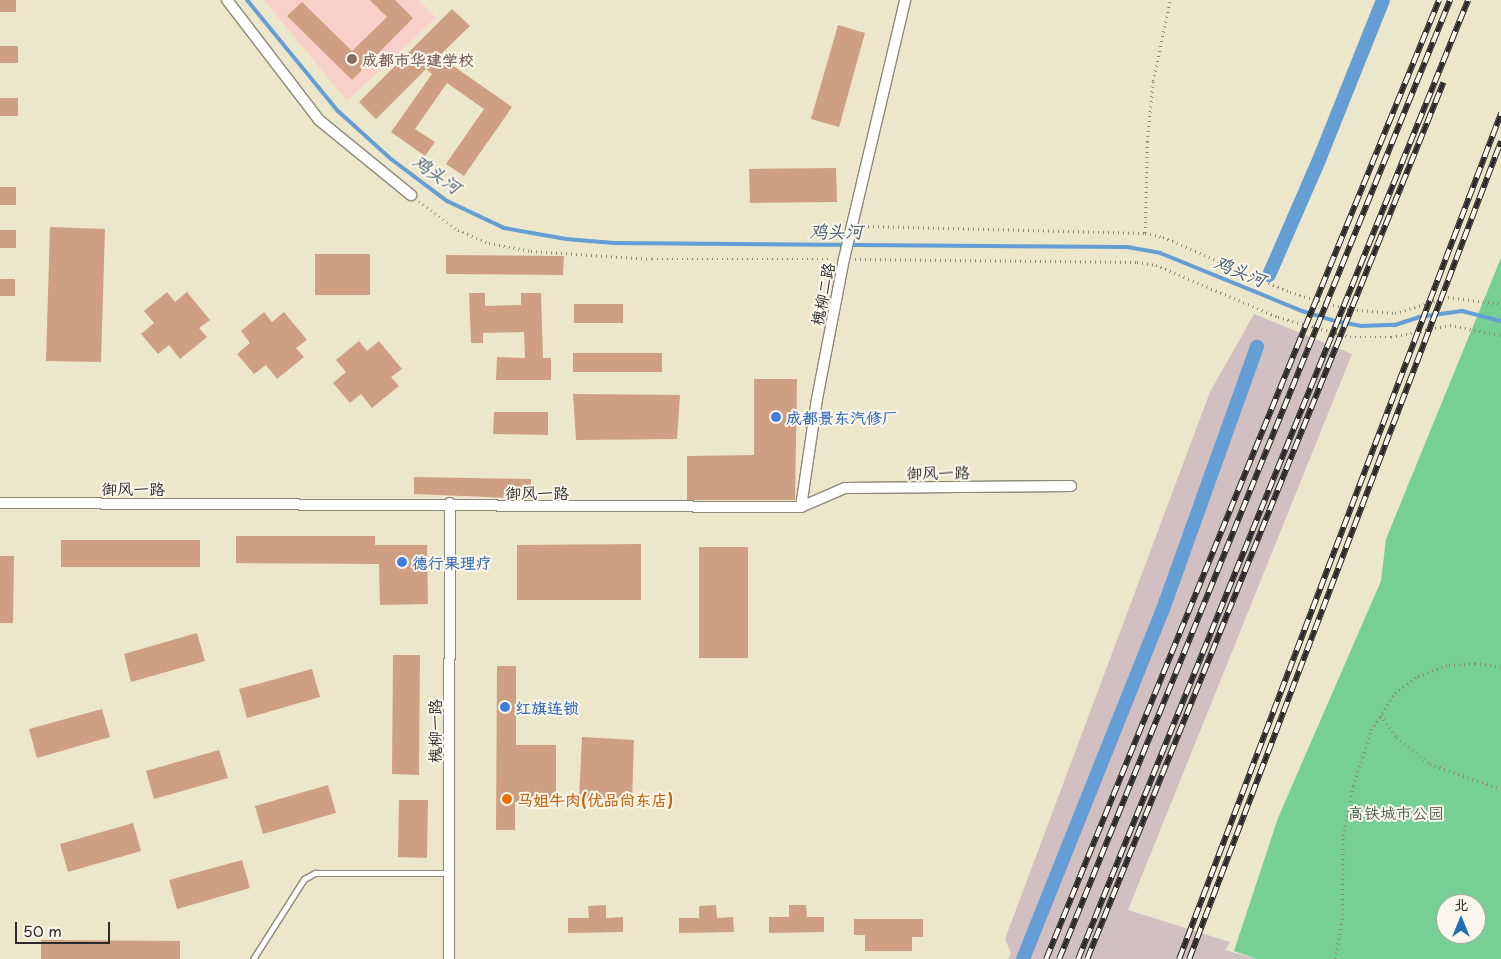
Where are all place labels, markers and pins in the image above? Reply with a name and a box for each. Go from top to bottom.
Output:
place label: 成都市华建学校 [362,49,474,69]
marker: 成都市华建学校 [346,53,358,65]
place label: 成都景东汽修厂 [786,407,898,427]
marker: 成都景东汽修厂 [770,411,782,423]
place label: 德行果理疗 [412,552,492,572]
marker: 德行果理疗 [396,556,408,568]
place label: 红旗连锁 [515,697,579,717]
marker: 红旗连锁 [499,701,511,713]
place label: 马姐牛肉(优品尚东店) [517,789,673,809]
marker: 马姐牛肉(优品尚东店) [501,793,513,805]

